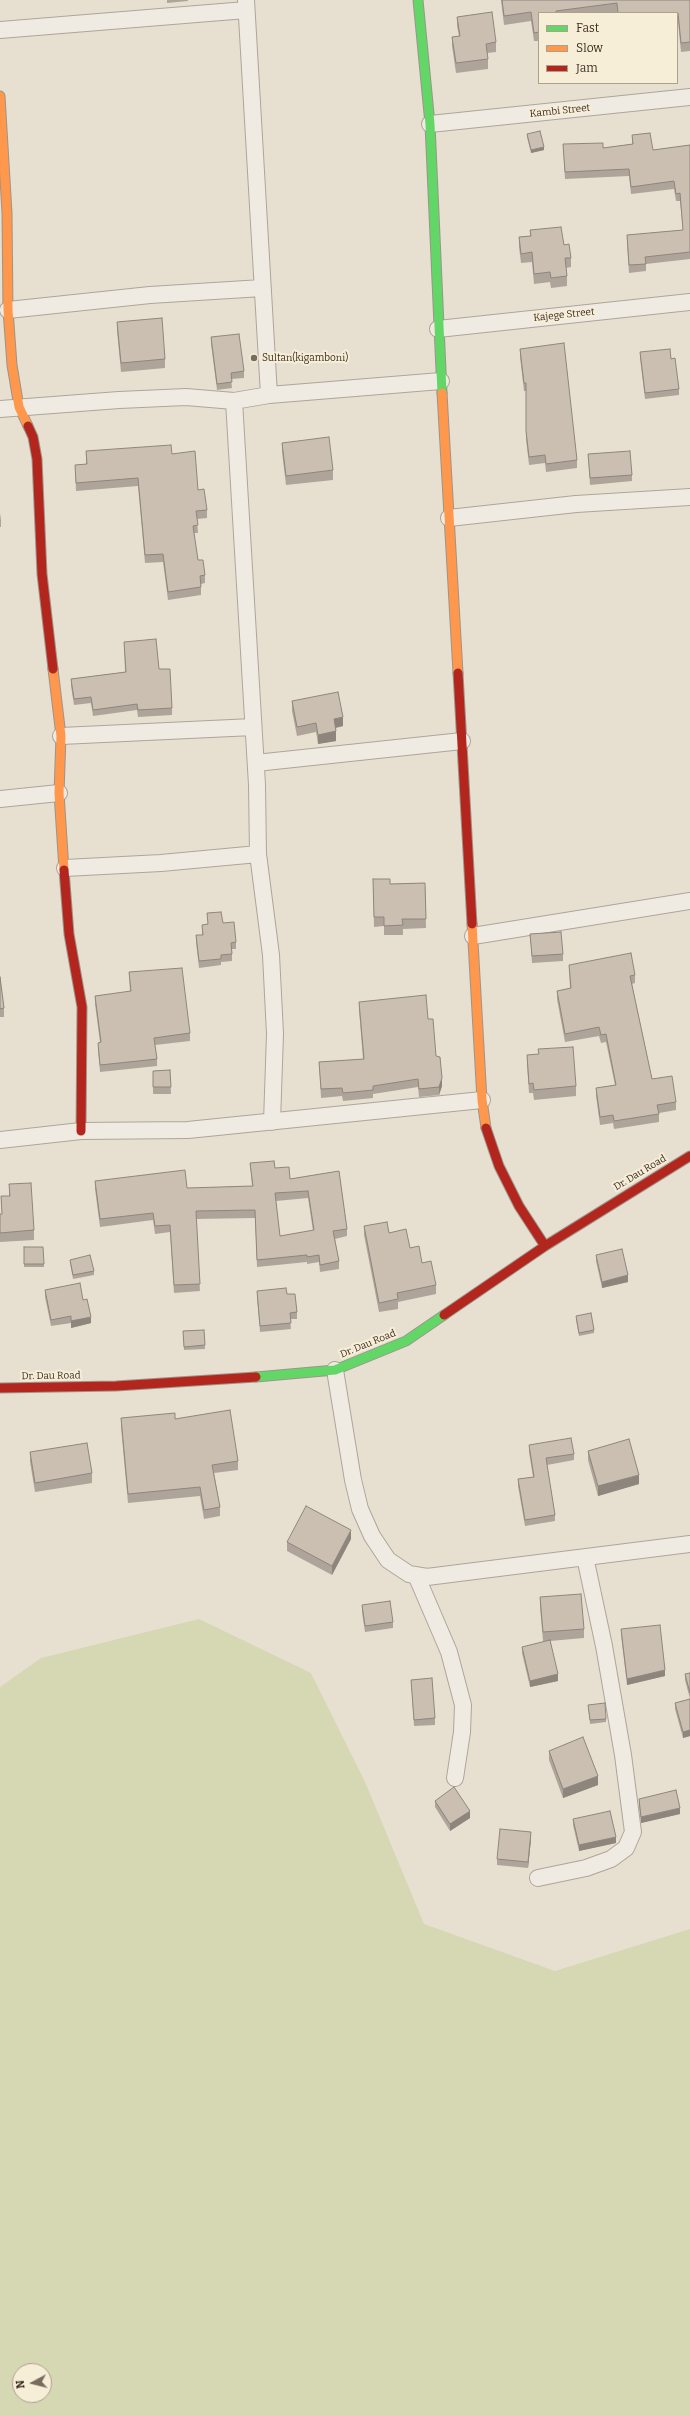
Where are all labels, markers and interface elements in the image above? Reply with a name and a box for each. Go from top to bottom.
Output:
legend [538,12,678,84]
text: Fast [576,21,599,35]
text: Slow [576,41,603,55]
text: Jam [576,61,598,75]
street label: Kambi Street [529,102,591,120]
street label: Kajege Street [533,306,595,324]
place label: Sultan(kigamboni) [262,352,348,364]
marker: Sultan(kigamboni) [249,353,259,363]
street label: Dr. Dau Road [612,1153,668,1193]
street label: Dr. Dau Road [338,1327,398,1361]
street label: Dr. Dau Road [21,1369,81,1383]
north arrow [12,2363,52,2403]
text: N [14,2379,28,2389]

